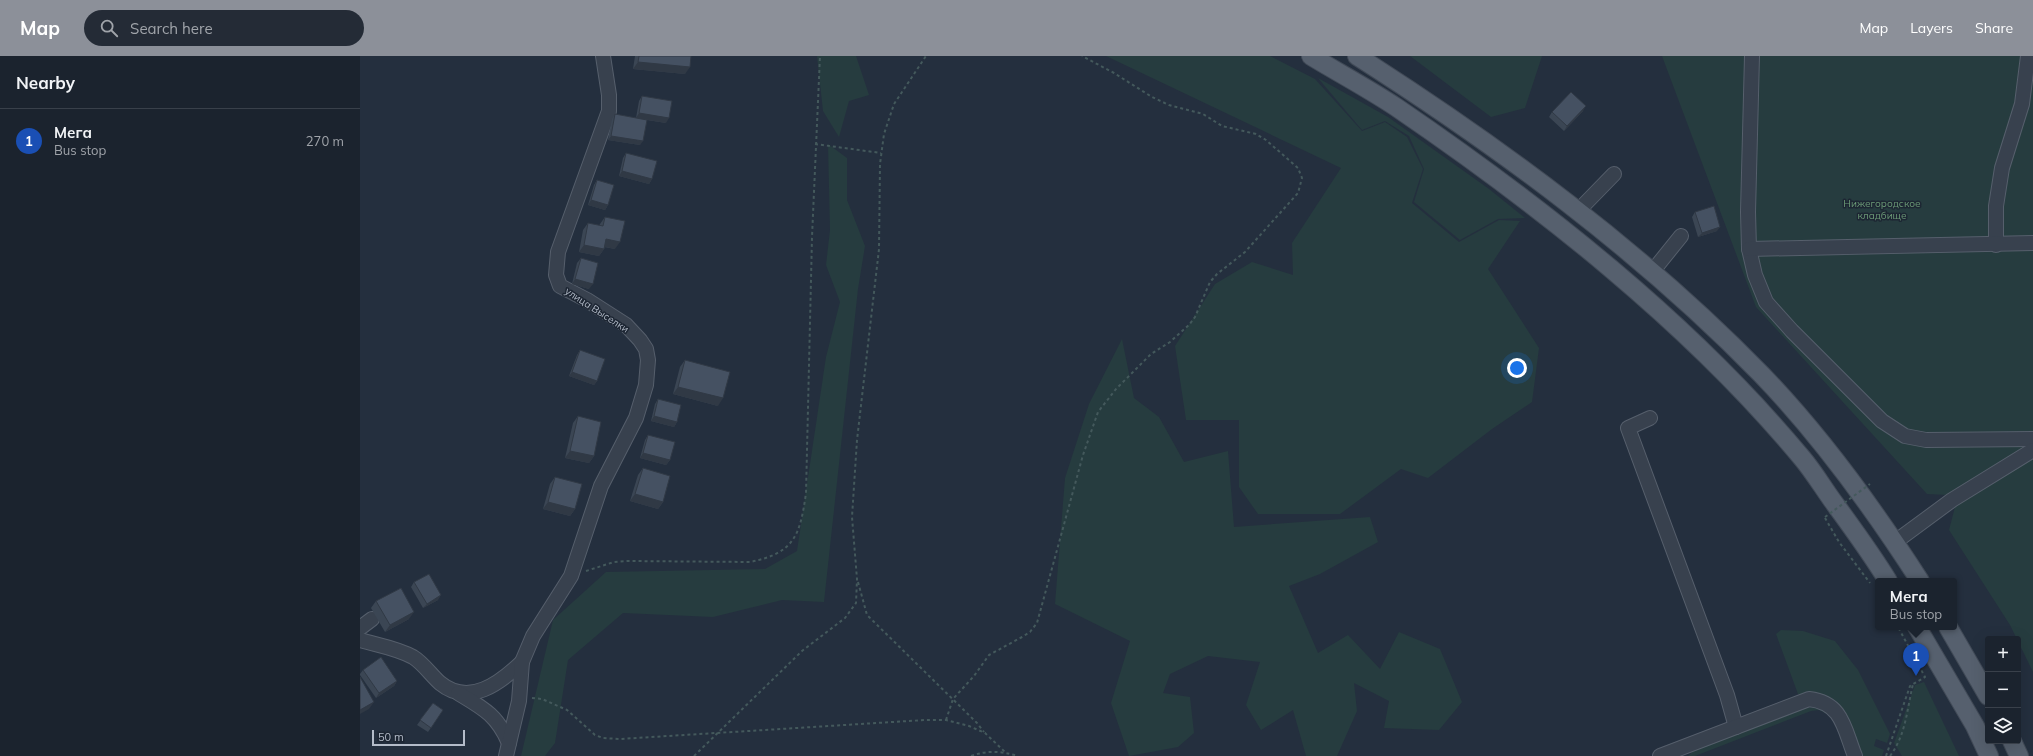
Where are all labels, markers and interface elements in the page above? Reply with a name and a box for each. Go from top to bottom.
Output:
search box [84,10,364,46]
text: Map [20,16,60,40]
icon: search [98,17,120,39]
text: Search here [130,19,213,38]
text: Map [1859,19,1888,37]
text: Layers [1910,19,1953,37]
text: Share [1975,19,2013,37]
text: Nearby [16,72,75,93]
text: Мега [54,123,92,142]
text: 1 [25,133,33,149]
text: 270 m [306,133,344,149]
text: Bus stop [54,142,106,158]
park label: Нижегородское кладбище [1843,197,1921,222]
street label: улица Выселки [563,284,632,336]
your location [1507,358,1527,378]
popup [1875,578,1957,630]
text: Мега [1890,587,1928,606]
text: Bus stop [1890,606,1942,622]
map controls [1985,636,2021,744]
button: + [1985,636,2021,672]
pin: 1 [1903,643,1929,676]
button: − [1985,672,2021,708]
button: layers [1985,708,2021,744]
scale bar [372,728,465,747]
text: 50 m [378,730,404,744]

